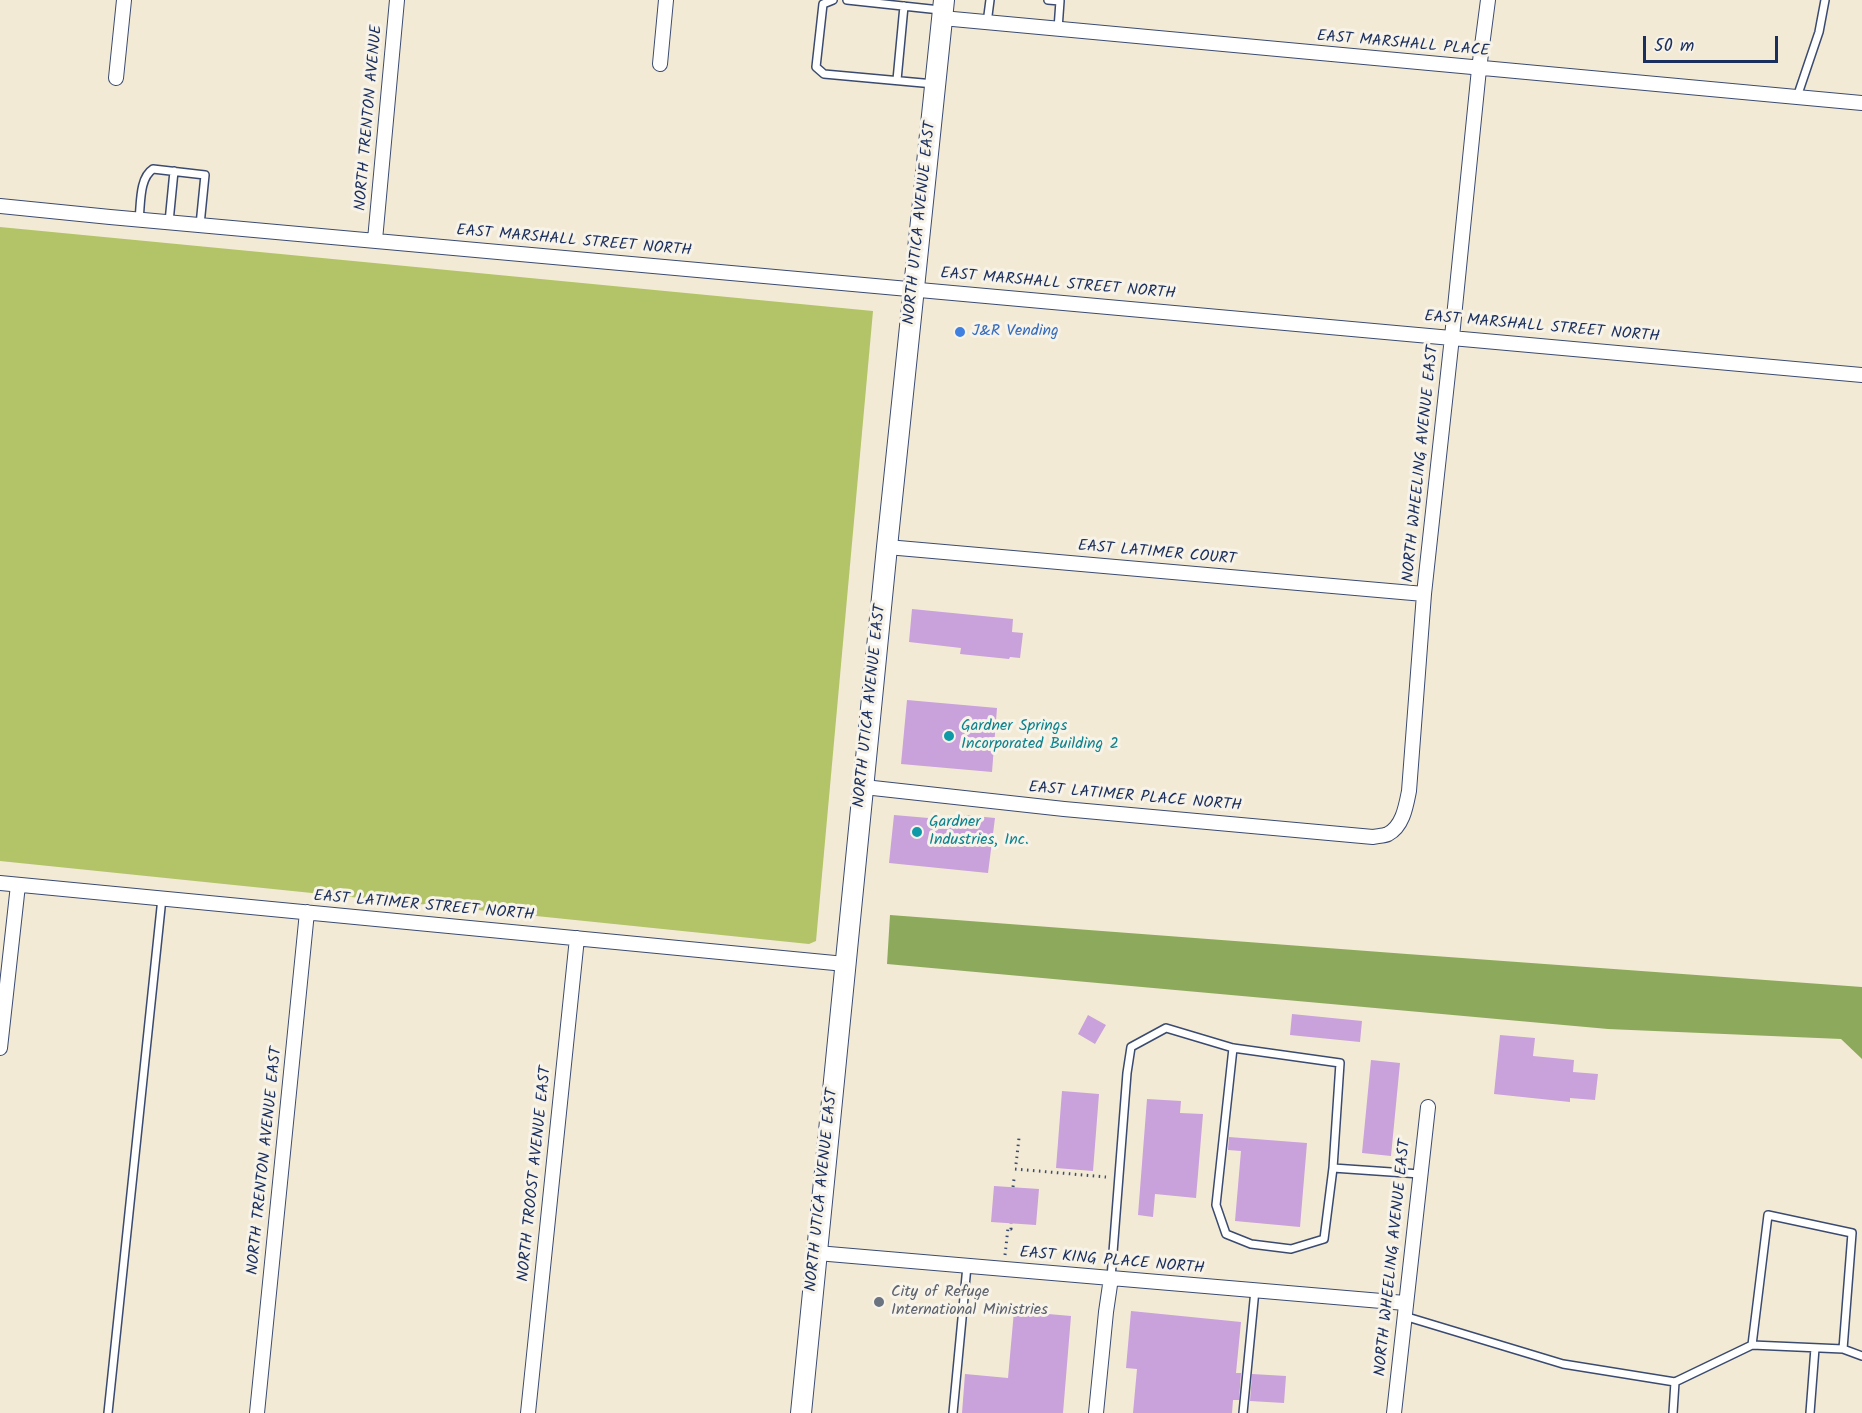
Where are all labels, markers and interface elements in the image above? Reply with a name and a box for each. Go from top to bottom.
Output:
street label: NORTH TRENTON AVENUE [352,24,388,212]
scale bar [1646,24,1781,62]
street label: EAST MARSHALL PLACE [1316,28,1490,62]
text: 50 m [1654,32,1694,61]
street label: NORTH UTICA AVENUE EAST [901,120,941,326]
street label: EAST MARSHALL STREET NORTH [455,222,693,262]
street label: EAST MARSHALL STREET NORTH [939,265,1177,305]
street label: EAST MARSHALL STREET NORTH [1423,308,1661,348]
place label: J&R Vending [972,322,1059,342]
marker: J&R Vending [953,325,967,339]
street label: NORTH WHEELING AVENUE EAST [1400,345,1444,583]
street label: EAST LATIMER COURT [1077,538,1237,570]
street label: NORTH UTICA AVENUE EAST [851,603,891,809]
place label: Gardner Springs Incorporated Building 2 [961,717,1119,755]
marker: Gardner Springs Incorporated Building 2 [942,729,956,743]
street label: EAST LATIMER PLACE NORTH [1028,779,1242,817]
place label: Gardner Industries, Inc. [929,813,1029,851]
marker: Gardner Industries, Inc. [910,825,924,839]
street label: EAST LATIMER STREET NORTH [313,888,535,926]
street label: NORTH TRENTON AVENUE EAST [244,1046,288,1276]
street label: NORTH TROOST AVENUE EAST [515,1065,557,1283]
street label: NORTH UTICA AVENUE EAST [803,1087,843,1293]
street label: NORTH WHEELING AVENUE EAST [1372,1139,1416,1377]
street label: EAST KING PLACE NORTH [1019,1244,1205,1280]
place label: City of Refuge International Ministries [891,1283,1048,1321]
marker: City of Refuge International Ministries [872,1295,886,1309]

